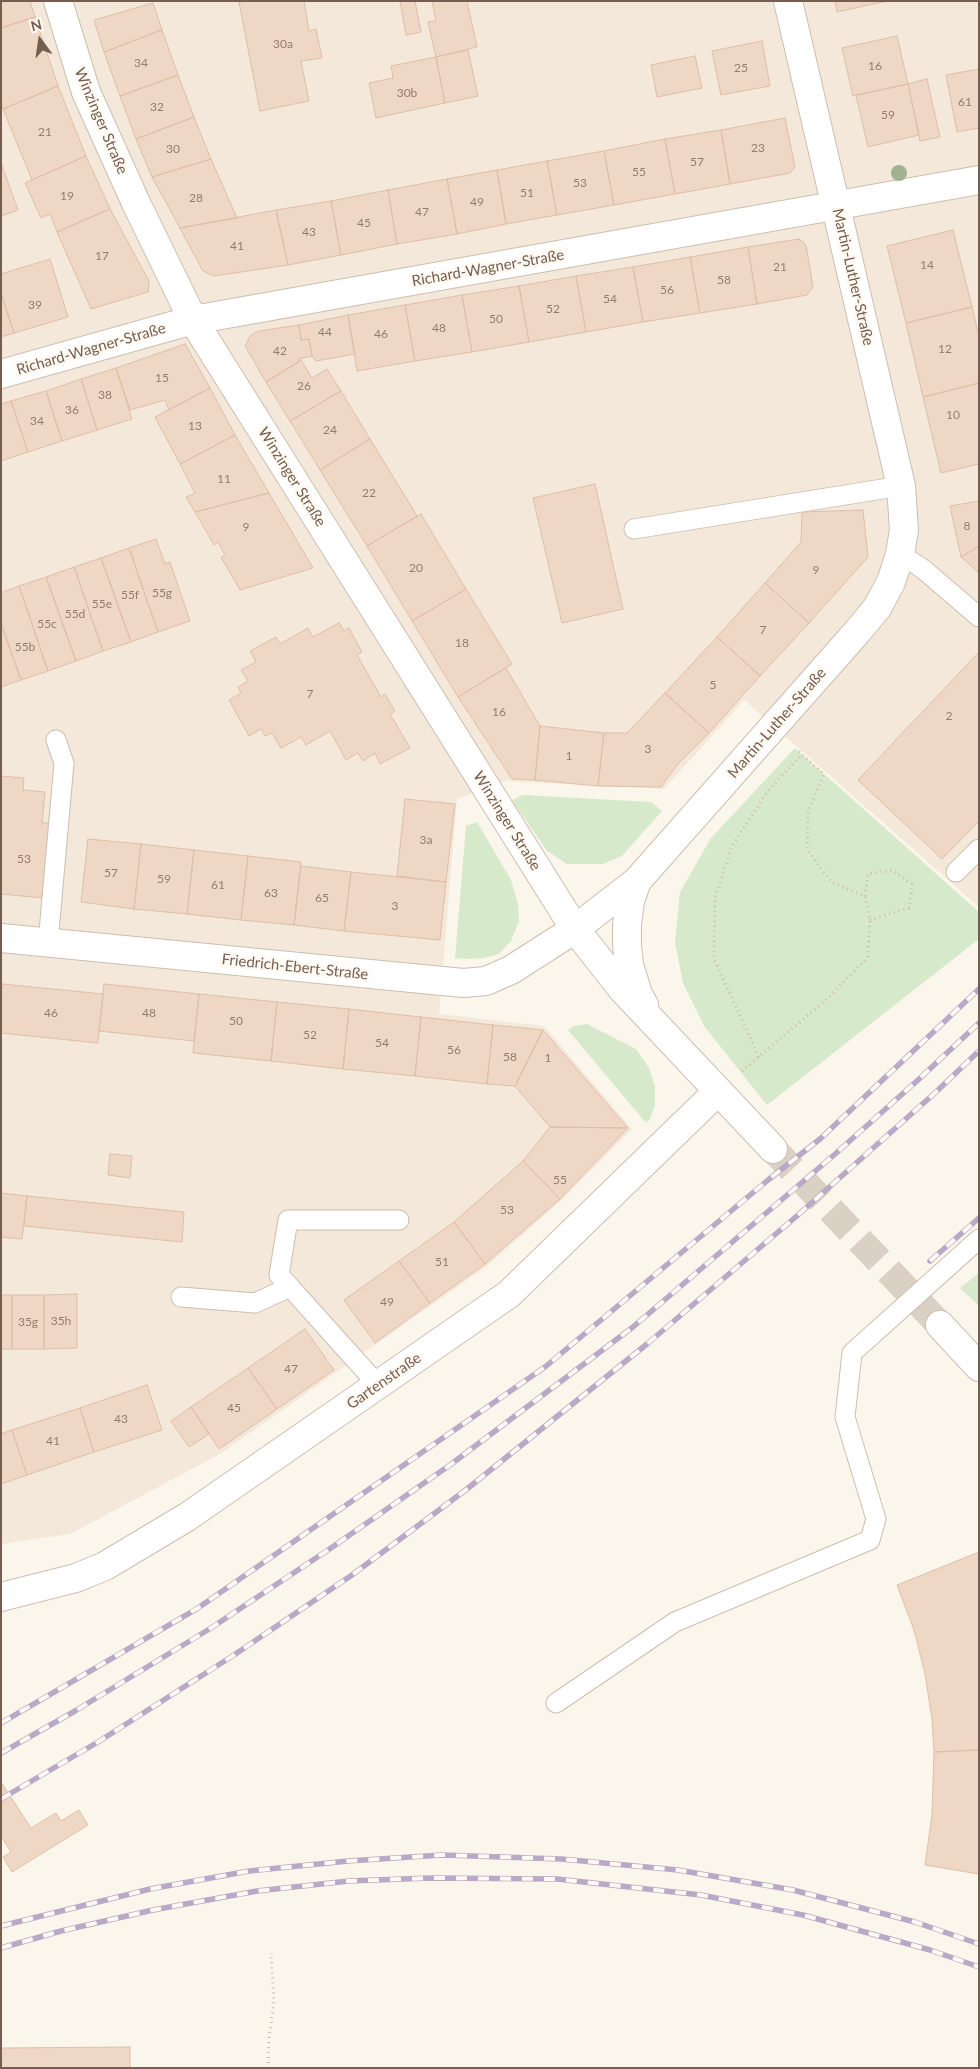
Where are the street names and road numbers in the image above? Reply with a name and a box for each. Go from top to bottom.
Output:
street label: Winzinger Straße [71,65,131,177]
street label: Martin-Luther-Straße [828,207,878,347]
street label: Richard-Wagner-Straße [410,246,566,290]
street label: Richard-Wagner-Straße [14,319,168,379]
street label: Winzinger Straße [254,424,330,530]
street label: Martin-Luther-Straße [724,664,830,782]
street label: Winzinger Straße [469,768,545,874]
street label: Friedrich-Ebert-Straße [221,950,369,984]
street label: Gartenstraße [343,1349,425,1413]

